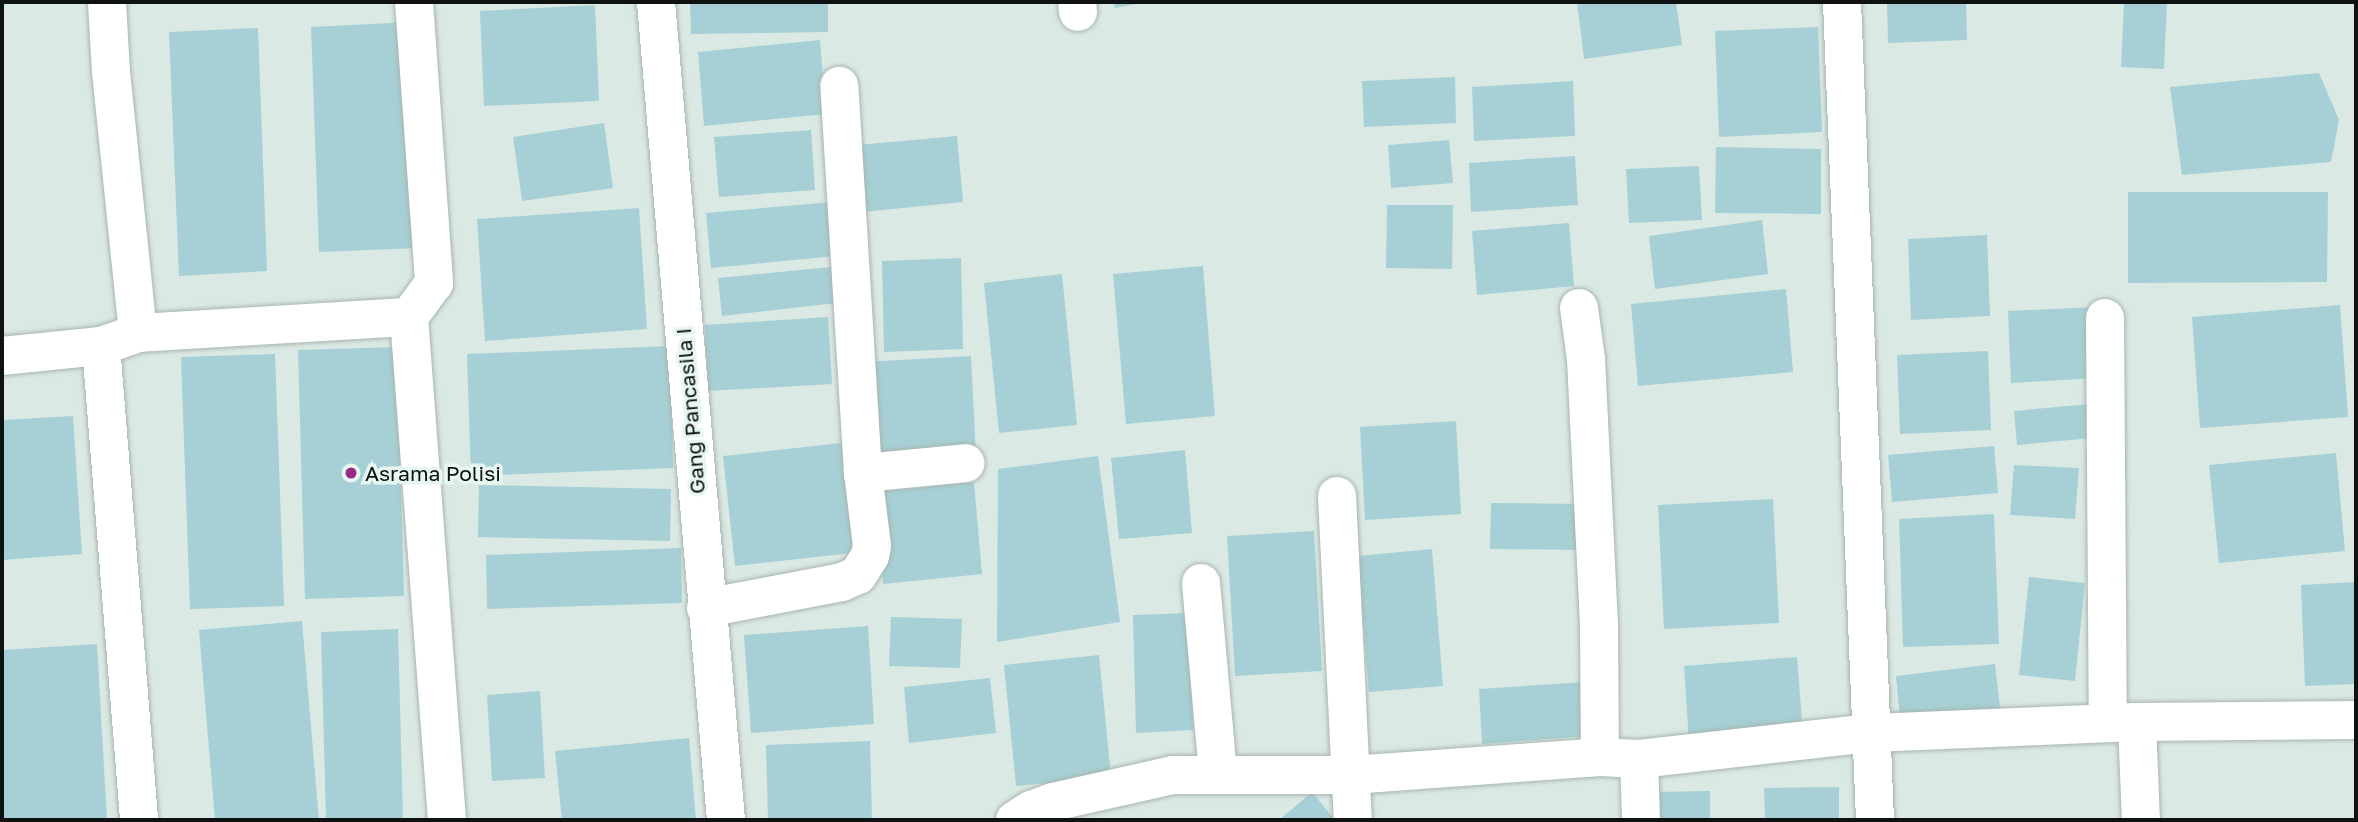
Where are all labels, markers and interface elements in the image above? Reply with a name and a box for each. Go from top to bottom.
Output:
street label: Gang Pancasila I [670,327,710,495]
place label: Asrama Polisi [365,460,501,486]
marker: Asrama Polisi [343,465,359,481]

